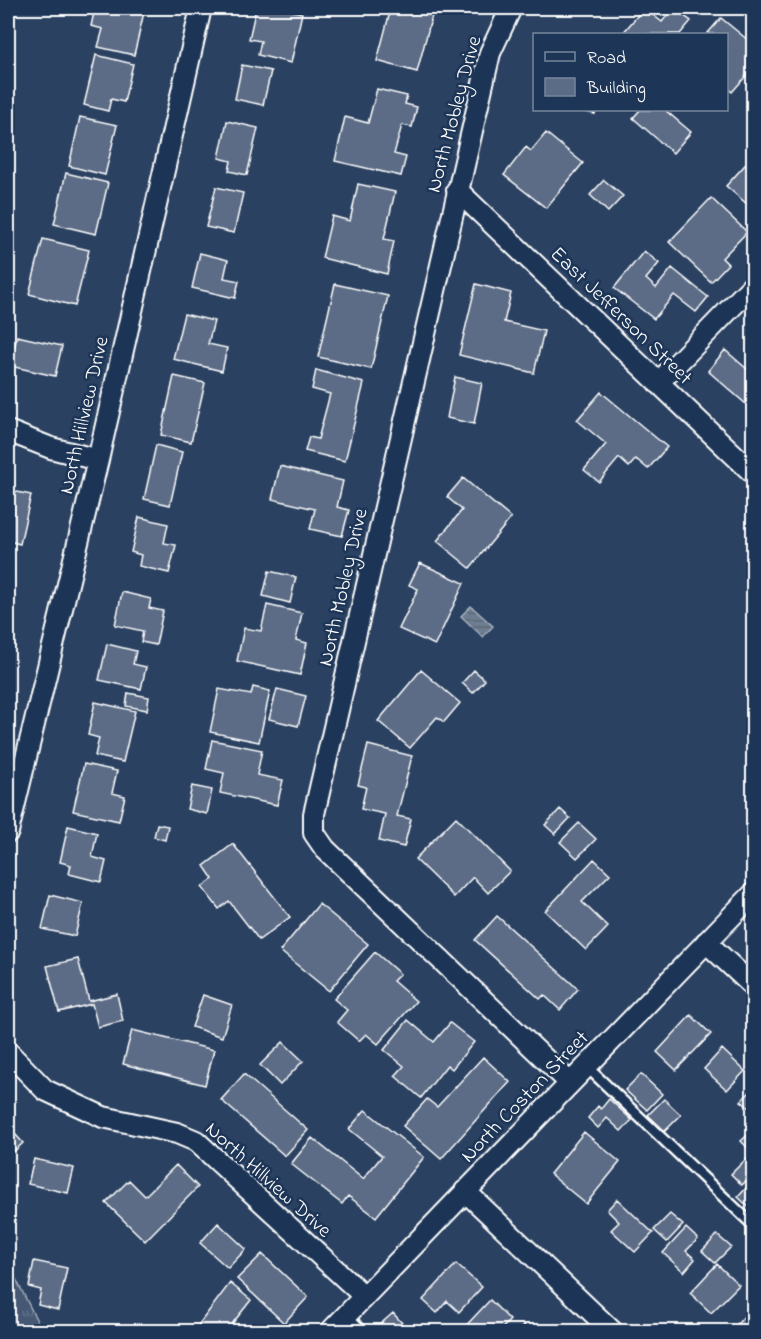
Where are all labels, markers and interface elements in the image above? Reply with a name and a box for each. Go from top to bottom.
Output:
street label: North Mobley Drive [420,32,492,197]
legend [533,33,728,111]
text: Road [587,46,626,72]
text: Building [586,76,646,103]
street label: East Jefferson Street [543,240,699,392]
street label: North Hillview Drive [52,333,118,497]
street label: North Mobley Drive [311,505,379,670]
street label: North Coston Street [454,1025,597,1170]
street label: North Hillview Drive [198,1115,338,1246]

